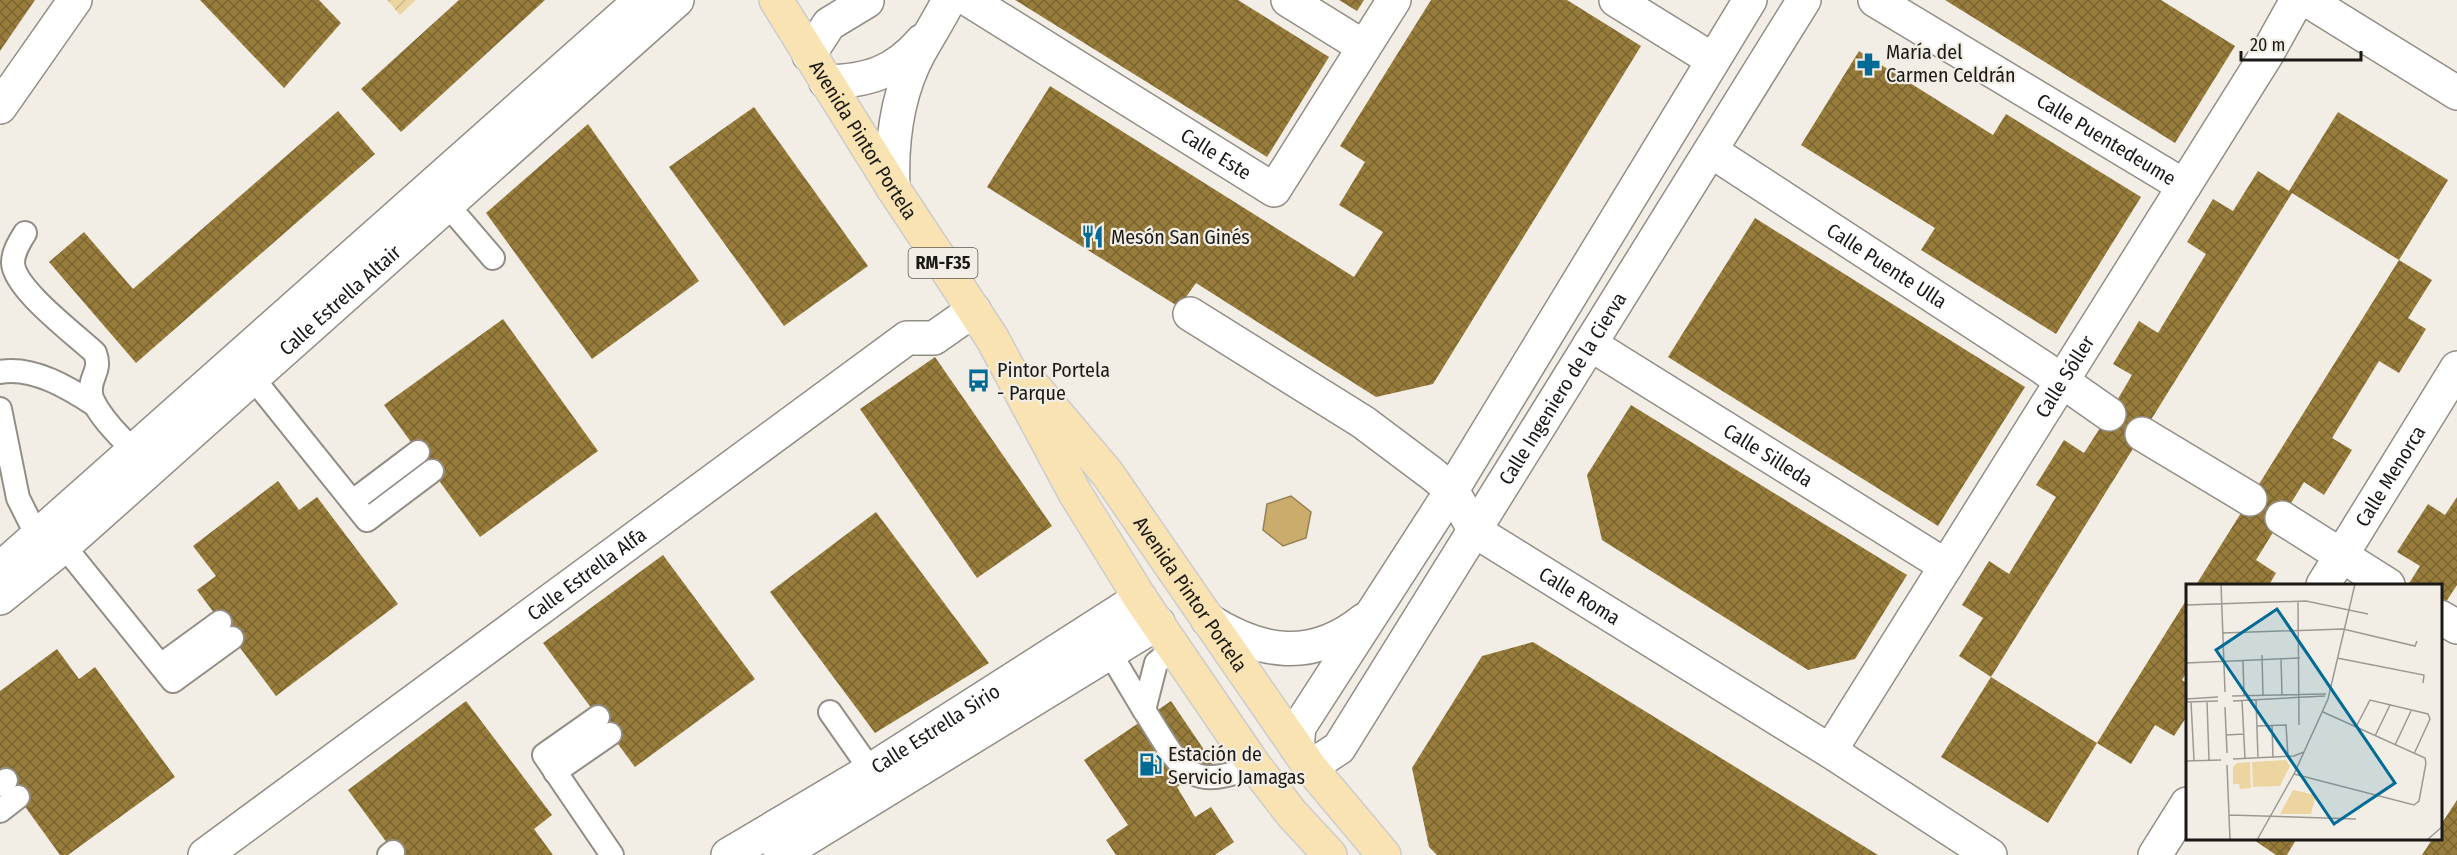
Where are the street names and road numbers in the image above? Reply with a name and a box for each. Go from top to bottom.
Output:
street label: Avenida Pintor Portela [805,56,922,224]
street label: Calle Puentedeume [2032,88,2180,190]
street label: Calle Este [1176,123,1256,185]
street label: Calle Puente Ulla [1822,218,1951,314]
street label: Calle Estrella Altair [274,240,406,361]
road number: RM-F35 [908,248,978,278]
street label: Calle Ingeniero de la Cierva [1494,288,1631,489]
street label: Calle Sóller [2030,331,2100,422]
street label: Calle Silleda [1719,418,1817,492]
street label: Calle Menorca [2350,421,2431,531]
street label: Avenida Pintor Portela [1129,512,1253,676]
street label: Calle Estrella Alfa [523,522,651,626]
street label: Calle Roma [1535,562,1625,630]
street label: Calle Estrella Sirio [867,679,1004,779]

